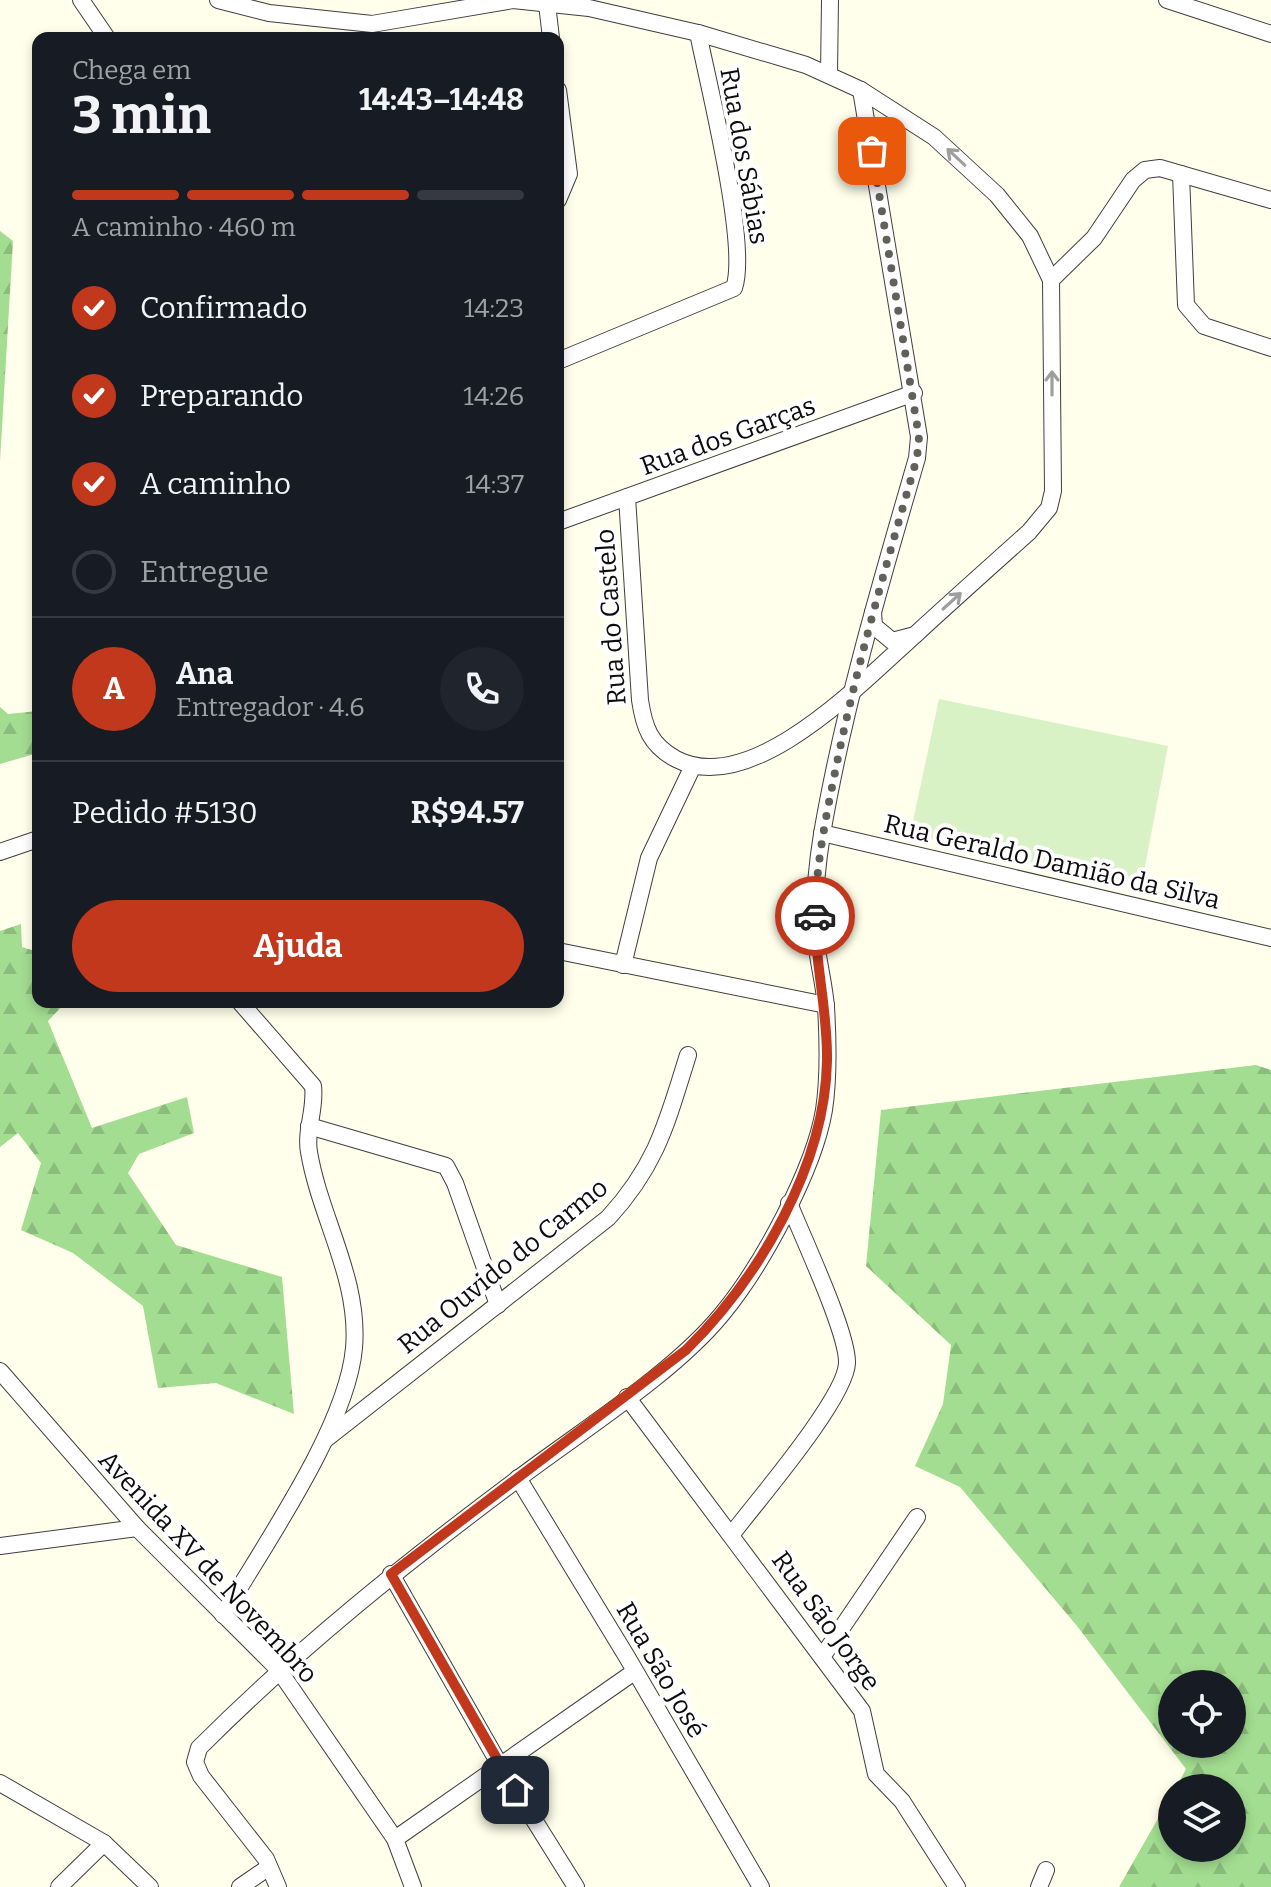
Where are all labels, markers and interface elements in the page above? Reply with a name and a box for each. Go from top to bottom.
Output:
text: Chega em [72,55,191,86]
street label: Rua dos Sábias [713,65,775,247]
text: 14:43–14:48 [359,82,524,118]
text: 3 min [72,84,211,147]
pin [838,117,906,185]
icon: bag [850,129,894,173]
one-way arrow [946,148,966,167]
text: A caminho · 460 m [72,212,296,243]
icon: check [72,286,116,330]
text: Confirmado [140,290,307,326]
text: 14:23 [464,293,524,324]
one-way arrow [1044,370,1060,397]
icon: check [72,374,116,418]
text: Preparando [140,378,304,414]
text: 14:26 [463,381,524,412]
street label: Rua dos Garças [636,390,820,482]
icon: check [72,462,116,506]
text: A caminho [140,466,291,502]
text: 14:37 [465,469,524,500]
street label: Rua do Castelo [589,528,633,706]
text: Entregue [140,554,269,590]
one-way arrow [942,592,962,610]
button: phone [440,647,524,731]
text: Ana [176,656,233,692]
text: A [103,671,125,707]
text: Entregador · 4.6 [176,692,364,723]
text: Pedido #5130 [72,795,258,831]
text: R$94.57 [411,795,524,831]
street label: Rua Geraldo Damião da Silva [881,808,1223,916]
courier [775,876,855,956]
icon: car [793,894,837,938]
button: Ajuda [72,900,524,992]
street label: Rua Ouvido do Carmo [392,1172,614,1360]
street label: Avenida XV de Novembro [92,1444,324,1690]
street label: Rua São Jorge [765,1545,887,1697]
street label: Rua São José [610,1597,712,1743]
map controls [1158,1670,1246,1862]
button: locate [1158,1670,1246,1758]
pin [481,1756,549,1824]
icon: home [493,1768,537,1812]
button: layers [1158,1774,1246,1862]

